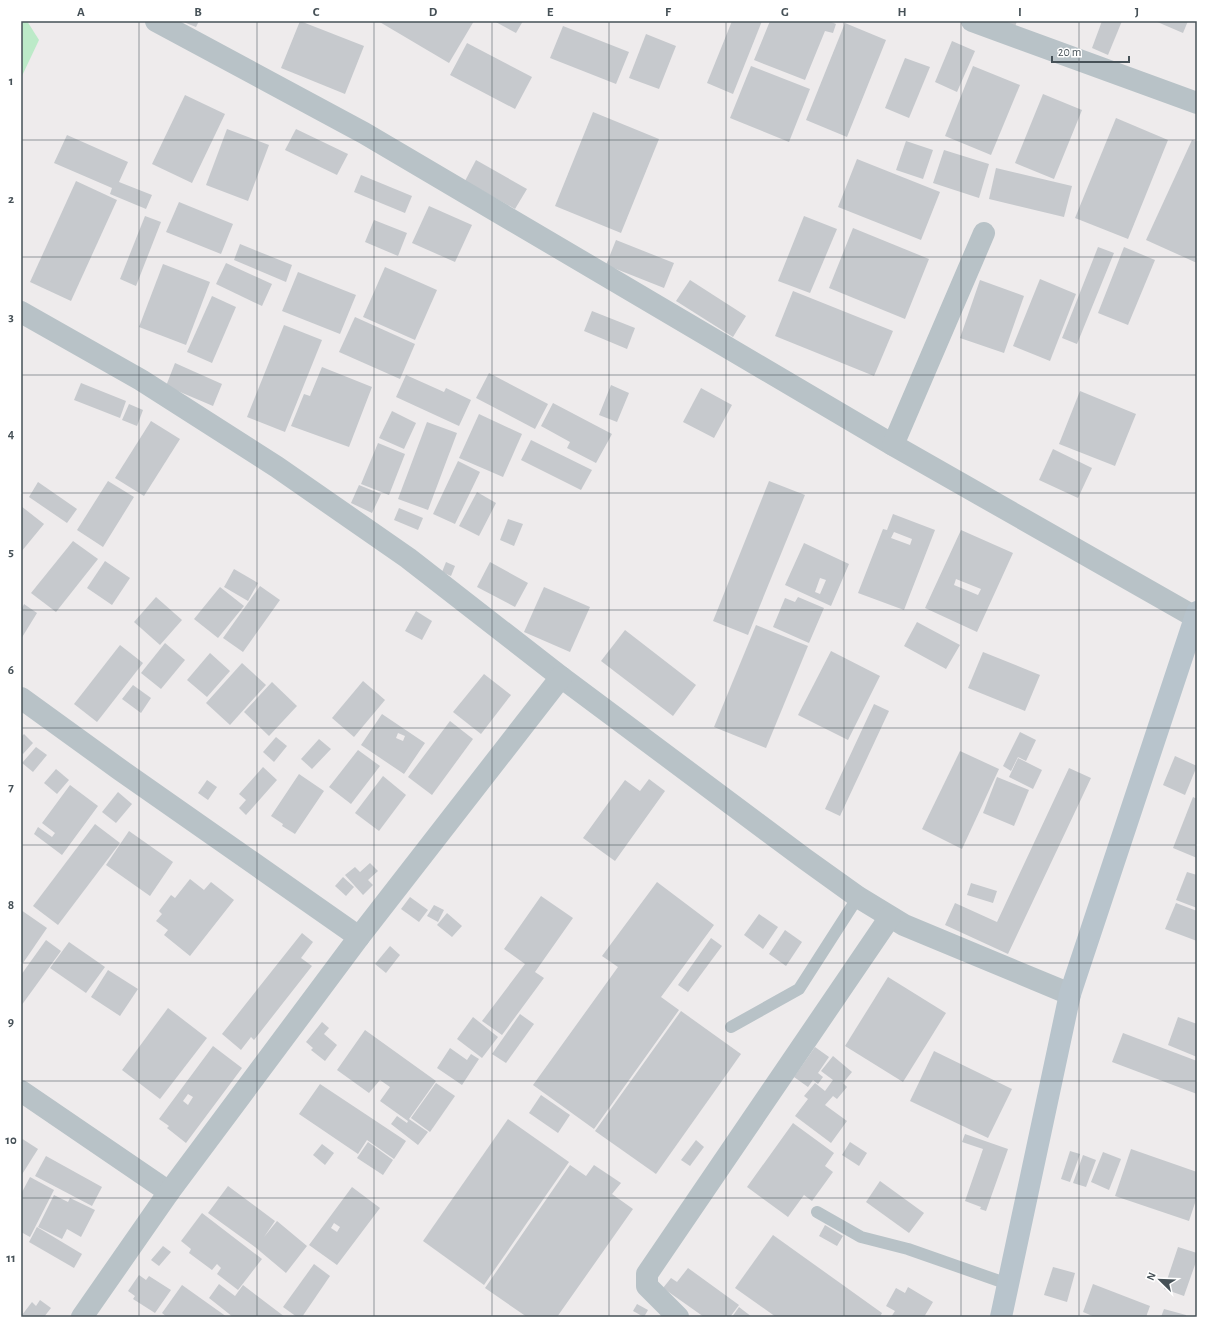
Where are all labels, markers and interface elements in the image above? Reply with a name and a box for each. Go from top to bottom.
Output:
text: A [77,6,85,19]
text: B [194,6,202,19]
text: C [313,6,320,19]
text: D [429,6,438,19]
text: E [547,6,554,19]
text: F [665,6,672,19]
text: G [781,6,789,19]
text: H [897,6,907,19]
text: I [1018,6,1022,19]
text: J [1135,6,1139,19]
scale bar [1052,38,1129,64]
text: 20 m [1058,46,1081,58]
text: 1 [9,75,13,88]
text: 2 [8,193,14,206]
text: 3 [8,311,14,324]
text: 4 [8,428,15,441]
text: 5 [8,546,14,559]
text: 6 [8,664,14,677]
text: 7 [8,781,14,794]
text: 8 [8,899,14,912]
text: 9 [8,1016,14,1029]
text: 10 [5,1134,17,1147]
text: 11 [6,1252,16,1265]
north arrow [1140,1260,1180,1300]
text: N [1145,1271,1158,1282]

